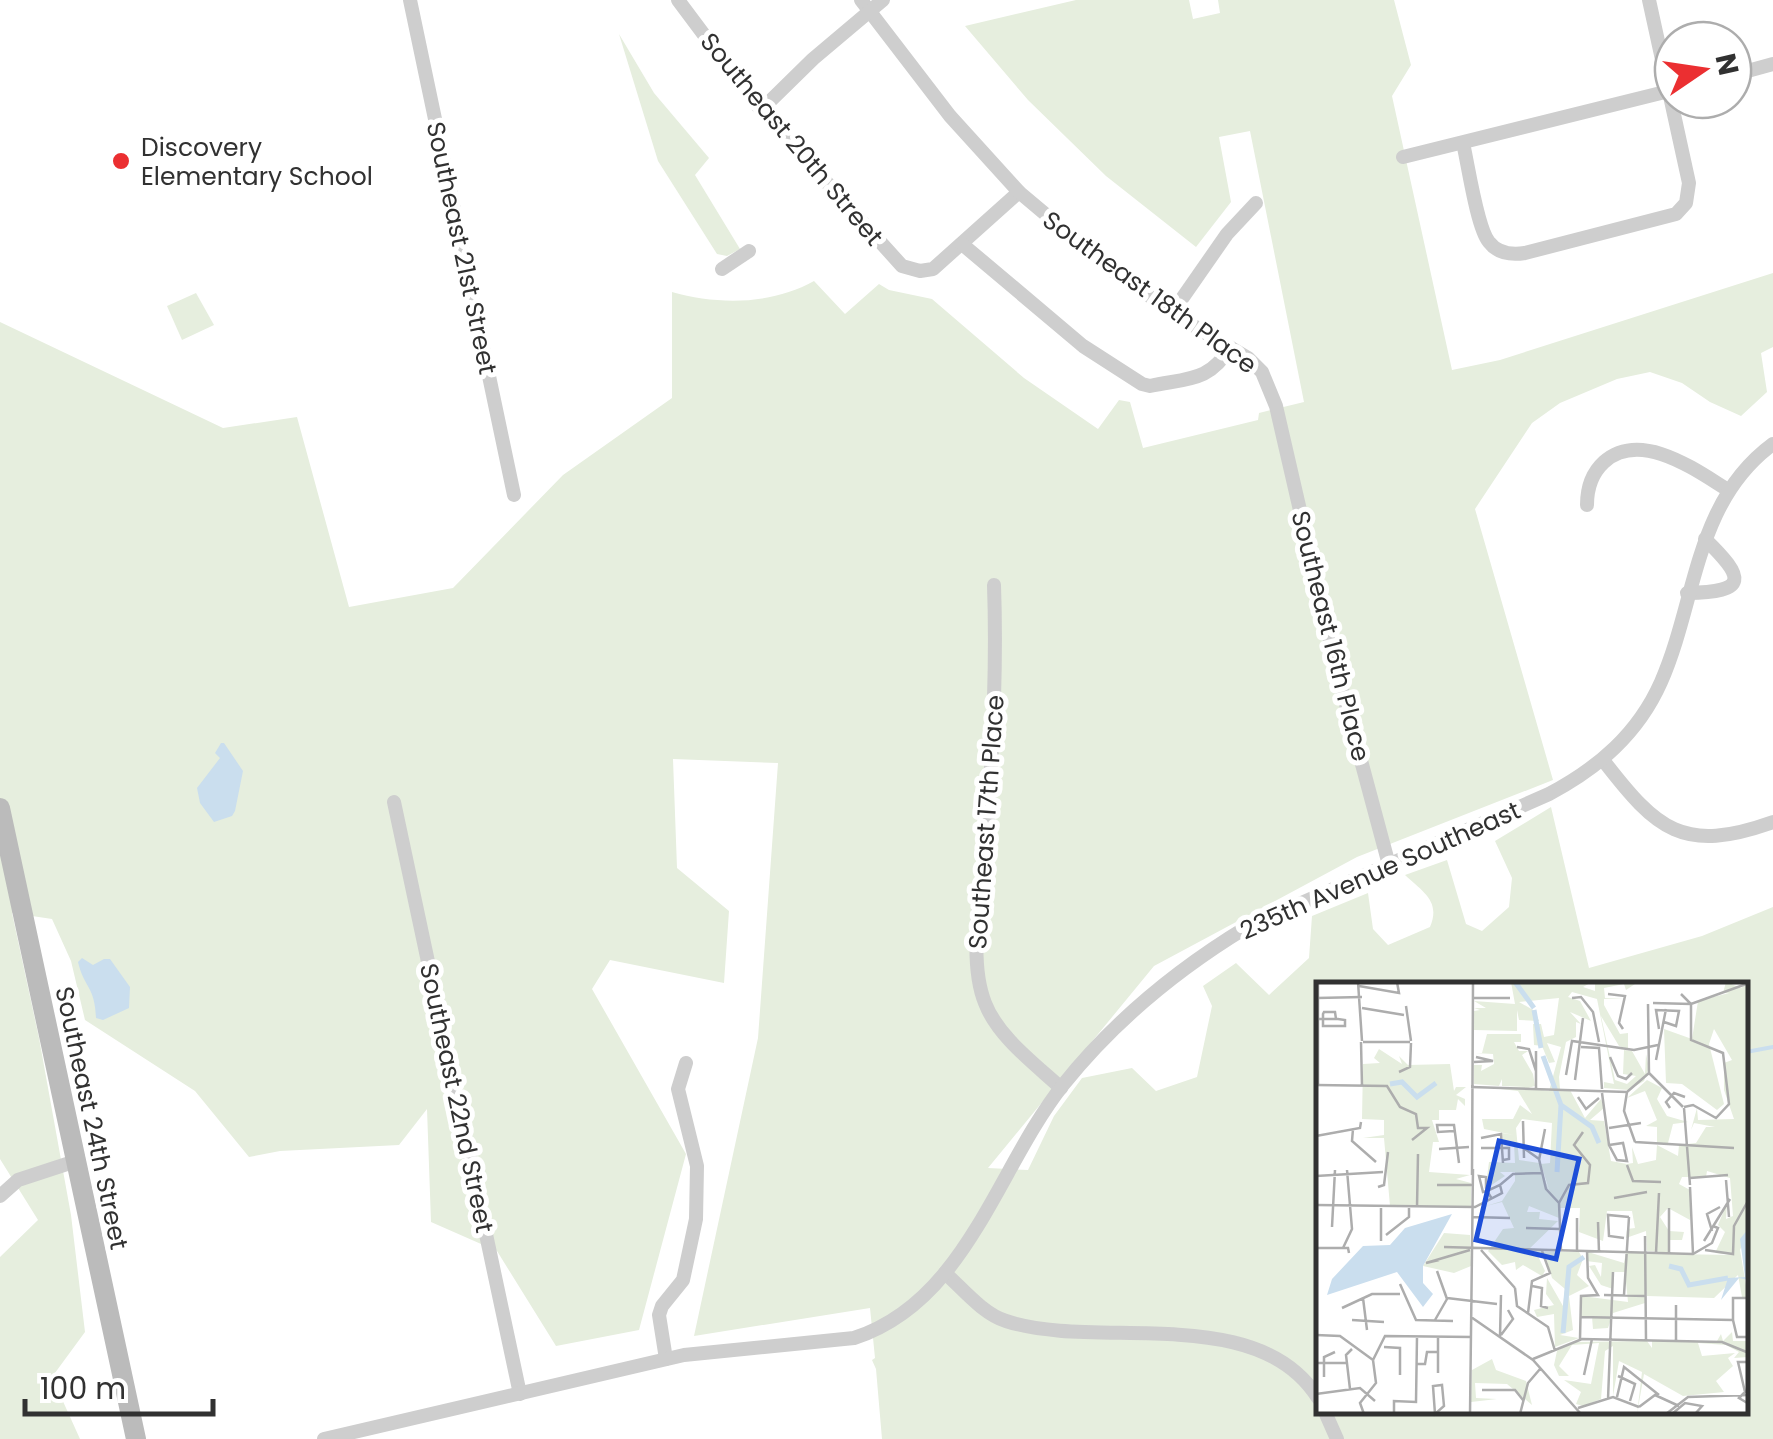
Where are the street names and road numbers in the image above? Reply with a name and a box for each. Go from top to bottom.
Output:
street label: Southeast 20th Street [692,25,891,253]
street label: Southeast 21st Street [418,119,505,378]
street label: Southeast 18th Place [1036,203,1264,382]
street label: Southeast 16th Place [1282,507,1379,765]
street label: Southeast 17th Place [960,694,1013,950]
street label: 235th Avenue Southeast [1234,793,1526,948]
street label: Southeast 22nd Street [411,960,502,1236]
street label: Southeast 24th Street [47,983,136,1253]

